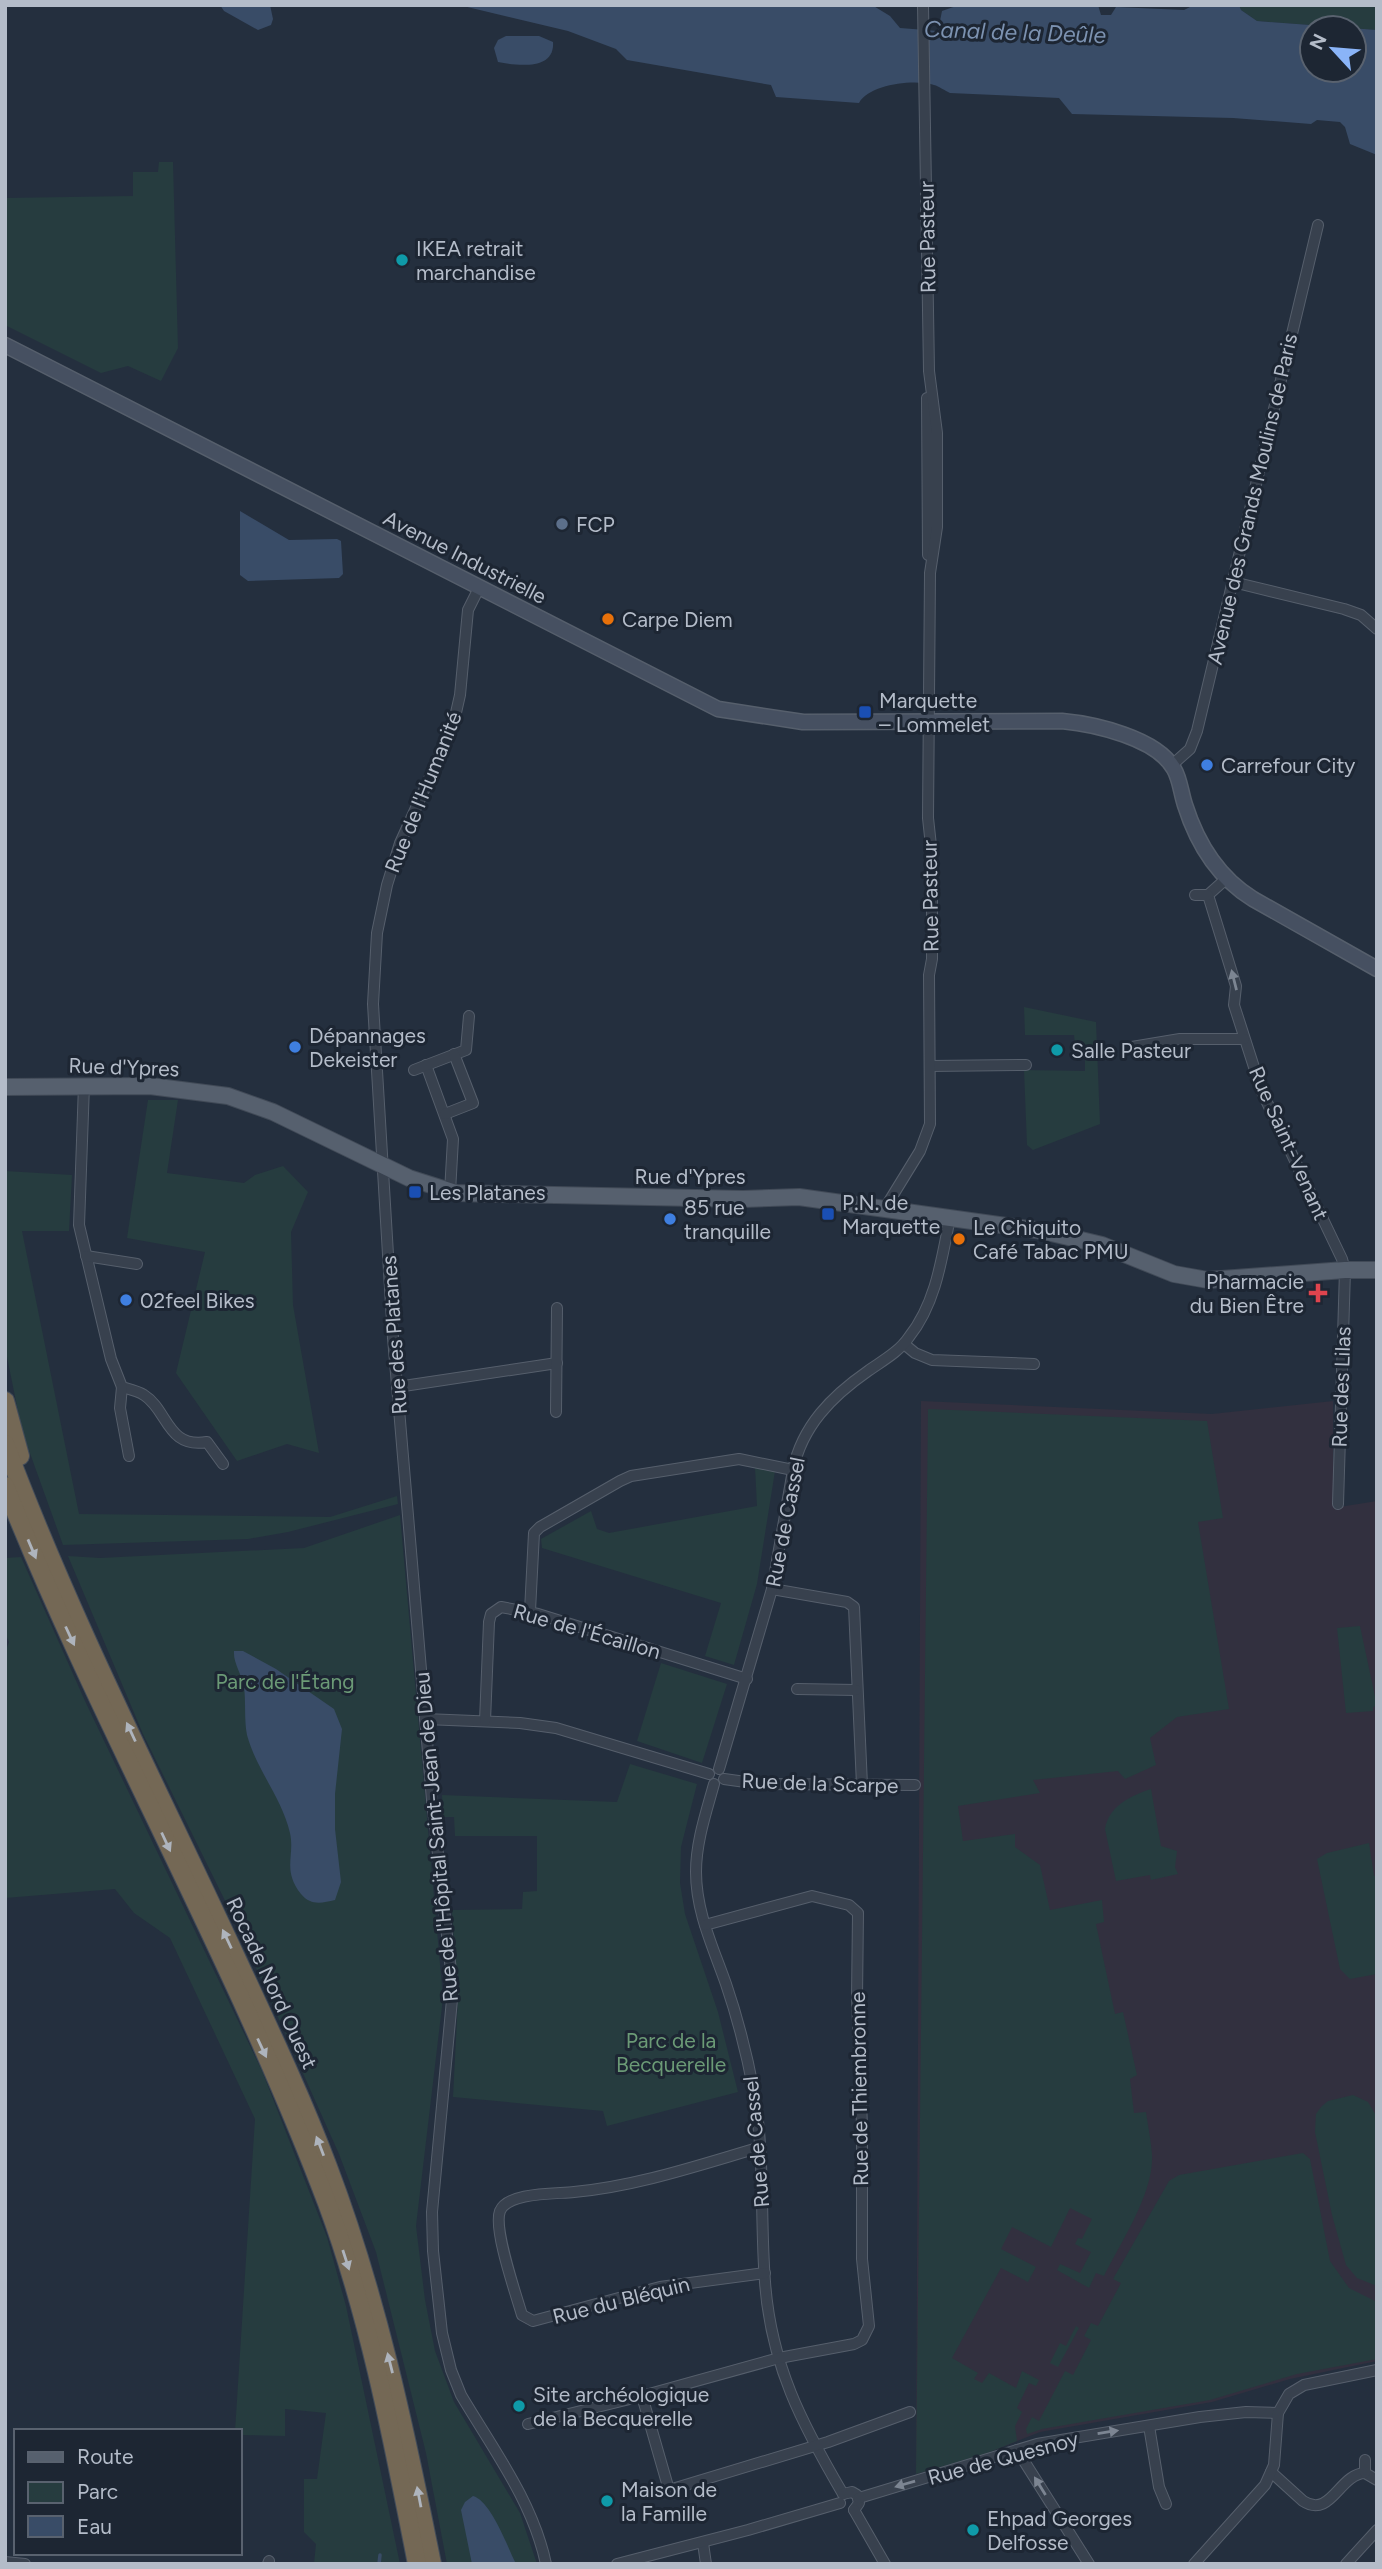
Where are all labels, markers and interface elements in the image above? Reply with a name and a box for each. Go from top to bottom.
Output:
north arrow [1298,14,1368,84]
water label: Canal de la Deûle [923,15,1107,49]
text: N [1305,30,1332,53]
street label: Rue Pasteur [914,181,940,293]
place label: IKEA retrait marchandise [416,236,536,285]
marker: IKEA retrait marchandise [394,252,410,268]
street label: Avenue des Grands Moulins de Paris [1202,331,1302,667]
street label: Avenue Industrielle [379,505,551,609]
place label: FCP [576,512,615,537]
marker: FCP [554,516,570,532]
place label: Carpe Diem [622,607,733,632]
marker: Carpe Diem [600,611,616,627]
place label: Marquette – Lommelet [879,688,990,737]
marker: Marquette – Lommelet [857,704,873,720]
street label: Rue de l'Humanité [379,708,467,876]
place label: Carrefour City [1221,753,1355,778]
marker: Carrefour City [1199,757,1215,773]
street label: Rue Pasteur [917,840,943,952]
one-way arrow [1228,969,1239,991]
place label: Dépannages Dekeister [309,1023,426,1072]
place label: Salle Pasteur [1071,1038,1191,1063]
marker: Dépannages Dekeister [287,1039,303,1055]
marker: Salle Pasteur [1049,1042,1065,1058]
street label: Rue d'Ypres [68,1053,180,1081]
street label: Rue Saint-Venant [1244,1062,1334,1224]
street label: Rue d'Ypres [635,1164,745,1189]
place label: Les Platanes [429,1180,545,1205]
marker: Les Platanes [407,1184,423,1200]
place label: P.N. de Marquette [842,1190,940,1239]
place label: 85 rue tranquille [684,1195,771,1244]
marker: P.N. de Marquette [820,1206,836,1222]
marker: 85 rue tranquille [662,1211,678,1227]
place label: Le Chiquito Café Tabac PMU [973,1215,1129,1264]
marker: Le Chiquito Café Tabac PMU [951,1231,967,1247]
street label: Rue des Platanes [376,1255,412,1415]
place label: Pharmacie du Bien Être [1190,1269,1304,1318]
marker: Pharmacie du Bien Être [1310,1285,1326,1301]
place label: 02feel Bikes [140,1288,255,1313]
marker: 02feel Bikes [118,1292,134,1308]
street label: Rue des Lilas [1326,1326,1356,1448]
street label: Rue de Cassel [760,1455,810,1589]
one-way arrow [26,1539,38,1559]
street label: Rue de l'Écaillon [511,1598,663,1664]
one-way arrow [64,1626,76,1646]
park label: Parc de l'Étang [215,1669,355,1694]
street label: Rue de l'Hôpital Saint-Jean de Dieu [409,1671,463,2003]
one-way arrow [125,1722,136,1743]
street label: Rue de la Scarpe [741,1768,899,1798]
one-way arrow [160,1832,172,1852]
street label: Rocade Nord Ouest [221,1893,323,2073]
one-way arrow [221,1928,232,1949]
street label: Rue de Thiembronne [845,1992,873,2186]
park label: Parc de la Becquerelle [616,2028,726,2077]
one-way arrow [256,2038,268,2058]
street label: Rue de Cassel [738,2075,774,2209]
one-way arrow [315,2136,326,2157]
one-way arrow [341,2249,351,2270]
street label: Rue du Bléquin [550,2271,692,2329]
one-way arrow [384,2351,395,2373]
place label: Site archéologique de la Becquerelle [533,2382,709,2431]
marker: Site archéologique de la Becquerelle [511,2398,527,2414]
street label: Rue de Quesnoy [925,2426,1081,2490]
one-way arrow [1097,2426,1119,2437]
legend [14,2429,242,2555]
text: Route [77,2444,133,2469]
place label: Maison de la Famille [621,2477,717,2526]
one-way arrow [1034,2477,1047,2496]
text: Parc [77,2479,118,2504]
one-way arrow [894,2480,915,2490]
one-way arrow [413,2486,424,2508]
marker: Maison de la Famille [599,2493,615,2509]
place label: Ehpad Georges Delfosse [987,2506,1132,2555]
text: Eau [77,2514,112,2539]
marker: Ehpad Georges Delfosse [965,2522,981,2538]

